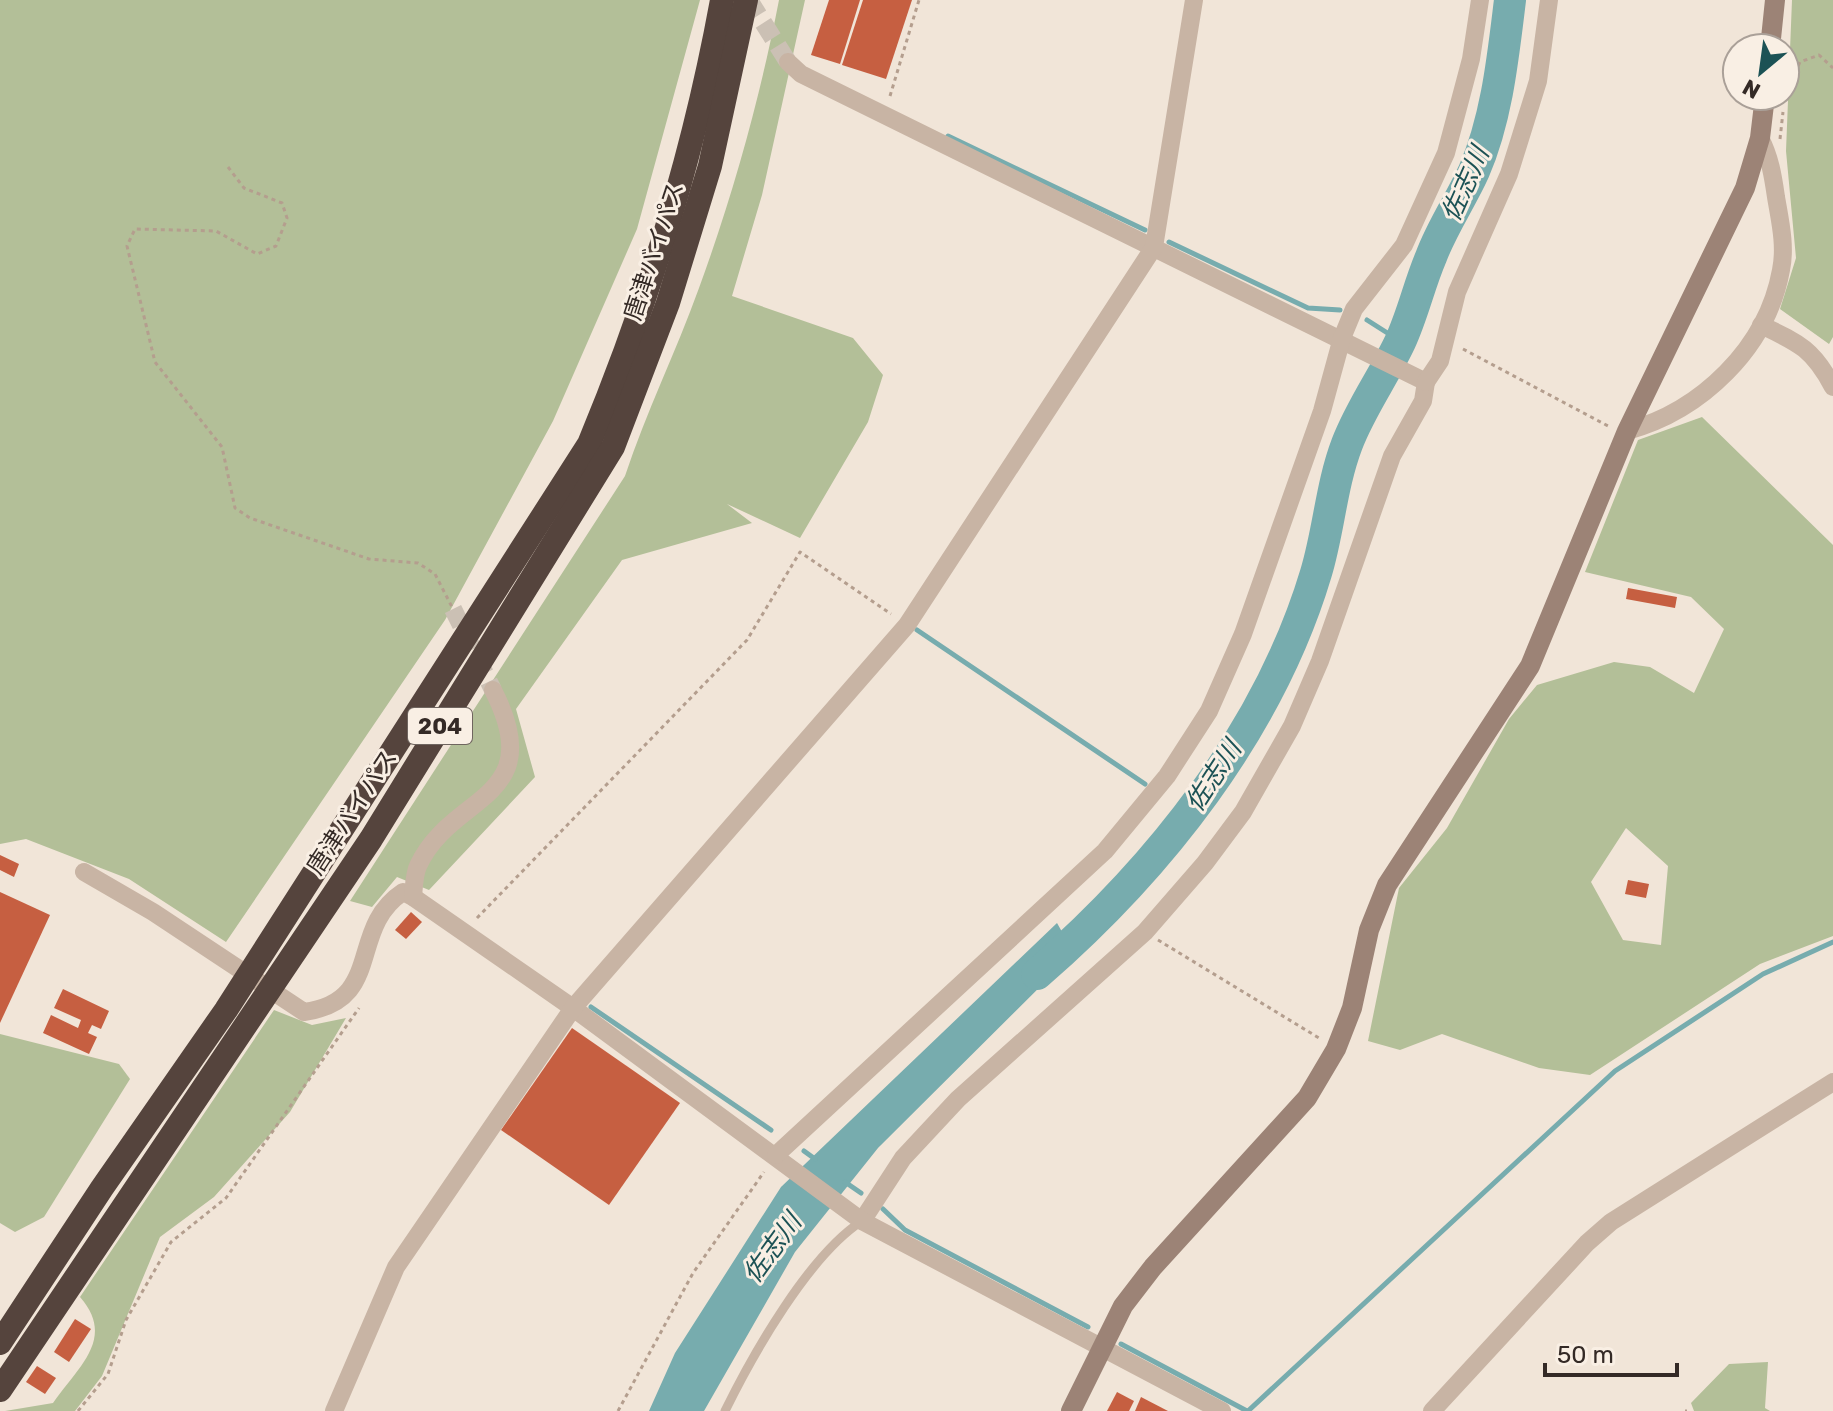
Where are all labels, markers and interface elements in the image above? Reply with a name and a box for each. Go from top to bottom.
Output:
north arrow [1721,32,1801,112]
text: N [1738,73,1765,105]
water label: 佐志川 [1435,140,1497,226]
street label: 唐津バイパス [619,178,689,324]
road number: 204 [408,708,472,744]
water label: 佐志川 [1179,733,1249,817]
street label: 唐津バイパス [301,744,403,880]
water label: 佐志川 [737,1205,810,1289]
scale bar [1545,1327,1677,1377]
text: 50 m [1557,1341,1614,1369]

